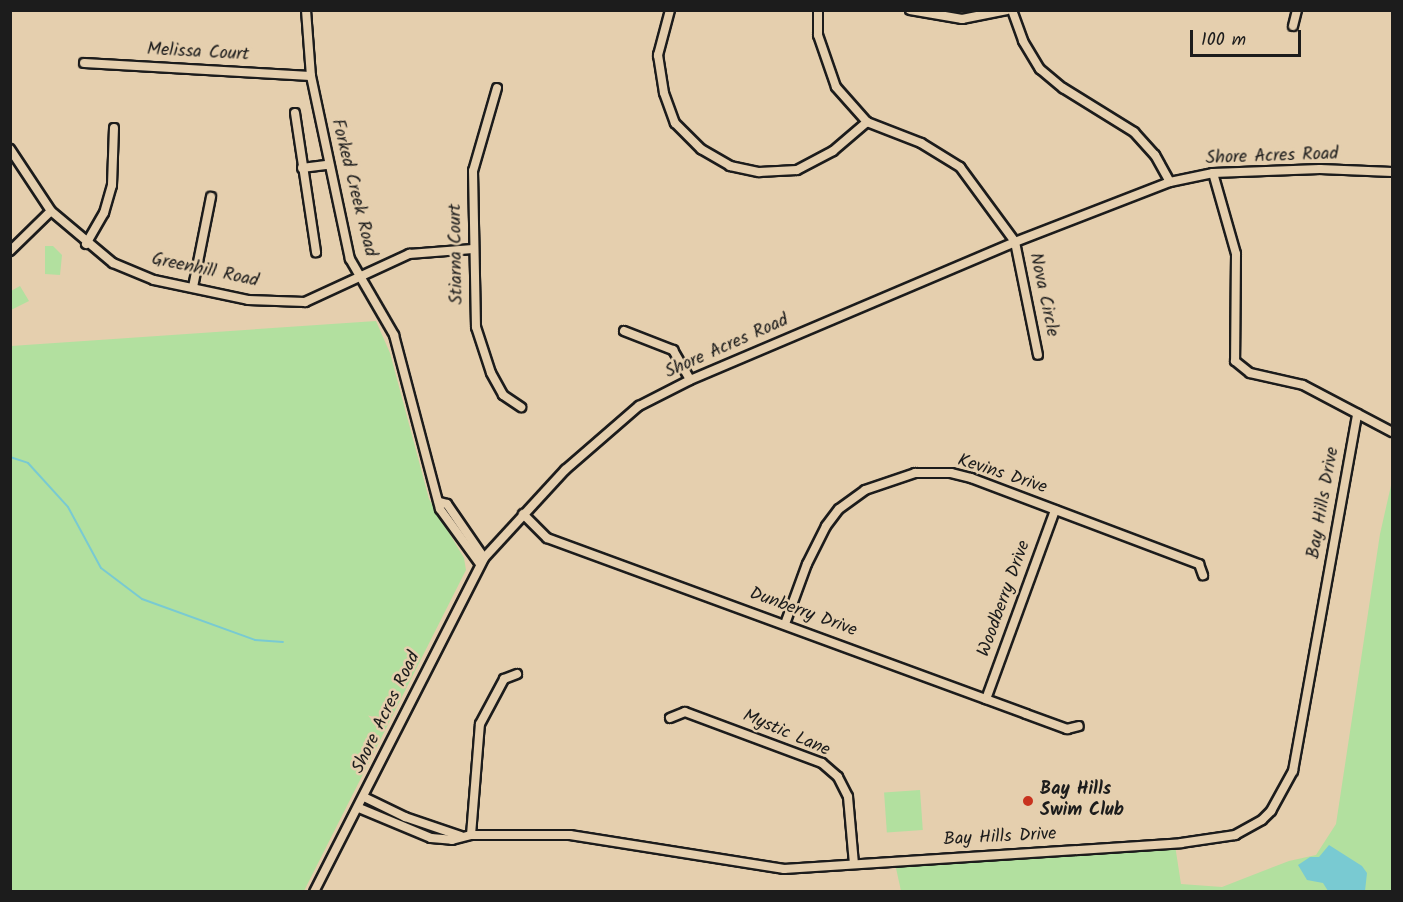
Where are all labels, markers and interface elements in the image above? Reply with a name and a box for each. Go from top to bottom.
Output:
scale bar [1193,18,1304,56]
text: 100 m [1201,26,1246,55]
street label: Melissa Court [146,40,250,66]
street label: Forked Creek Road [325,117,381,259]
street label: Shore Acres Road [1205,144,1339,170]
street label: Stiarna Court [445,203,469,305]
street label: Greenhill Road [150,249,260,293]
street label: Nova Circle [1024,251,1062,339]
street label: Shore Acres Road [662,310,792,384]
street label: Bay Hills Drive [1304,445,1344,561]
street label: Kevins Drive [955,450,1049,500]
street label: Woodberry Drive [974,538,1036,660]
street label: Dunberry Drive [746,584,860,642]
street label: Shore Acres Road [348,649,426,777]
street label: Mystic Lane [739,706,833,762]
place label: Bay Hills Swim Club [1040,780,1124,822]
marker: Bay Hills Swim Club [1021,794,1035,808]
street label: Bay Hills Drive [943,824,1057,852]

